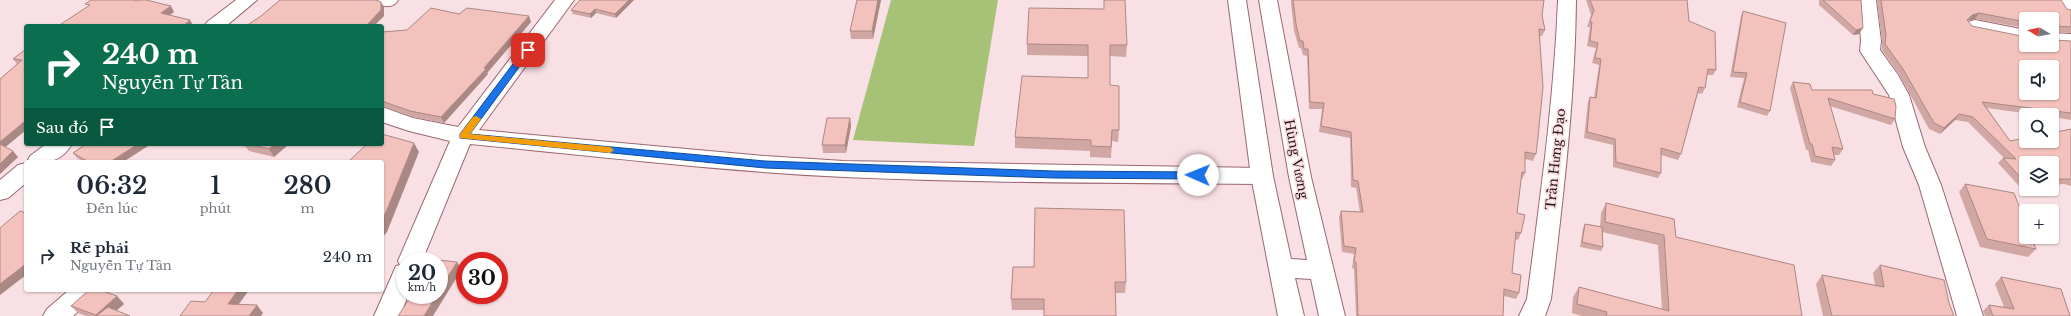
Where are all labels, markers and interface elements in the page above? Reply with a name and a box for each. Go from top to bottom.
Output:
north arrow [2019,12,2059,52]
map controls [2019,12,2059,244]
pin [511,33,545,67]
text: 240 m [102,37,198,72]
icon: arrive [517,39,539,61]
icon: right [36,40,88,92]
button: sound [2019,60,2059,100]
text: Nguyễn Tự Tân [102,72,243,94]
street label: Trần Hưng Đạo [1542,107,1569,211]
button: search [2019,108,2059,148]
icon: arrive [96,116,118,138]
text: Sau đó [36,118,88,137]
street label: Hùng Vương [1280,118,1313,201]
position arrow [1177,154,1219,196]
button: layers [2019,156,2059,196]
text: 06:32 [76,171,147,200]
text: 1 [210,171,221,200]
text: 280 [283,171,332,200]
text: Đến lúc [86,200,138,217]
text: phút [200,200,231,217]
text: m [301,200,315,217]
button: + [2019,204,2059,244]
text: Rẽ phải [70,238,129,257]
icon: right [36,245,58,267]
text: 240 m [323,247,372,266]
speed limit sign: 30 [456,252,508,304]
text: Nguyễn Tự Tân [70,257,172,274]
text: 20 [408,261,436,285]
text: km/h [408,281,436,294]

